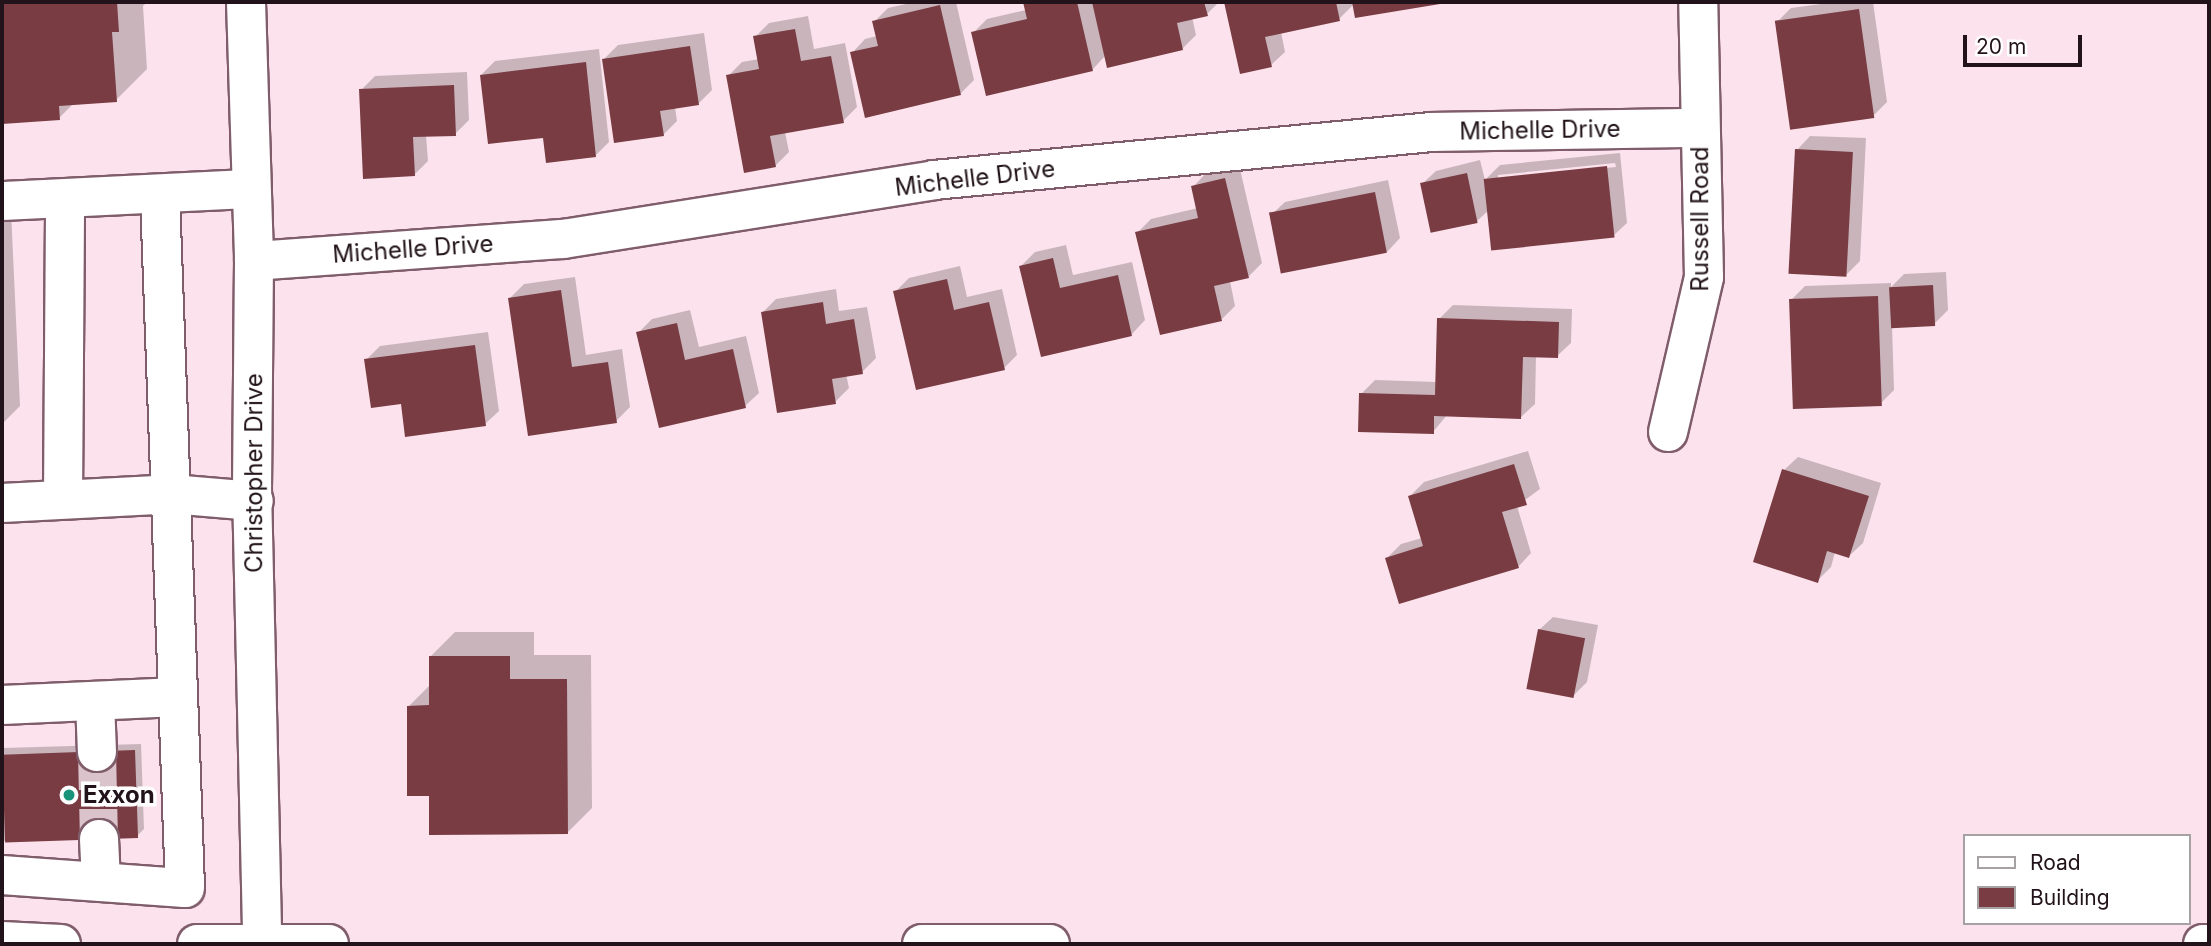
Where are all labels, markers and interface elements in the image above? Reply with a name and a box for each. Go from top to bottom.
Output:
scale bar [1966,21,2085,65]
text: 20 m [1976,34,2026,59]
street label: Michelle Drive [1459,114,1621,146]
street label: Russell Road [1686,146,1714,292]
street label: Michelle Drive [893,154,1057,202]
street label: Michelle Drive [332,229,494,269]
street label: Christopher Drive [240,373,268,573]
place label: Exxon [83,781,155,809]
marker: Exxon [61,787,77,803]
legend [1962,834,2190,925]
text: Road [2030,850,2081,875]
text: Building [2030,885,2110,910]

